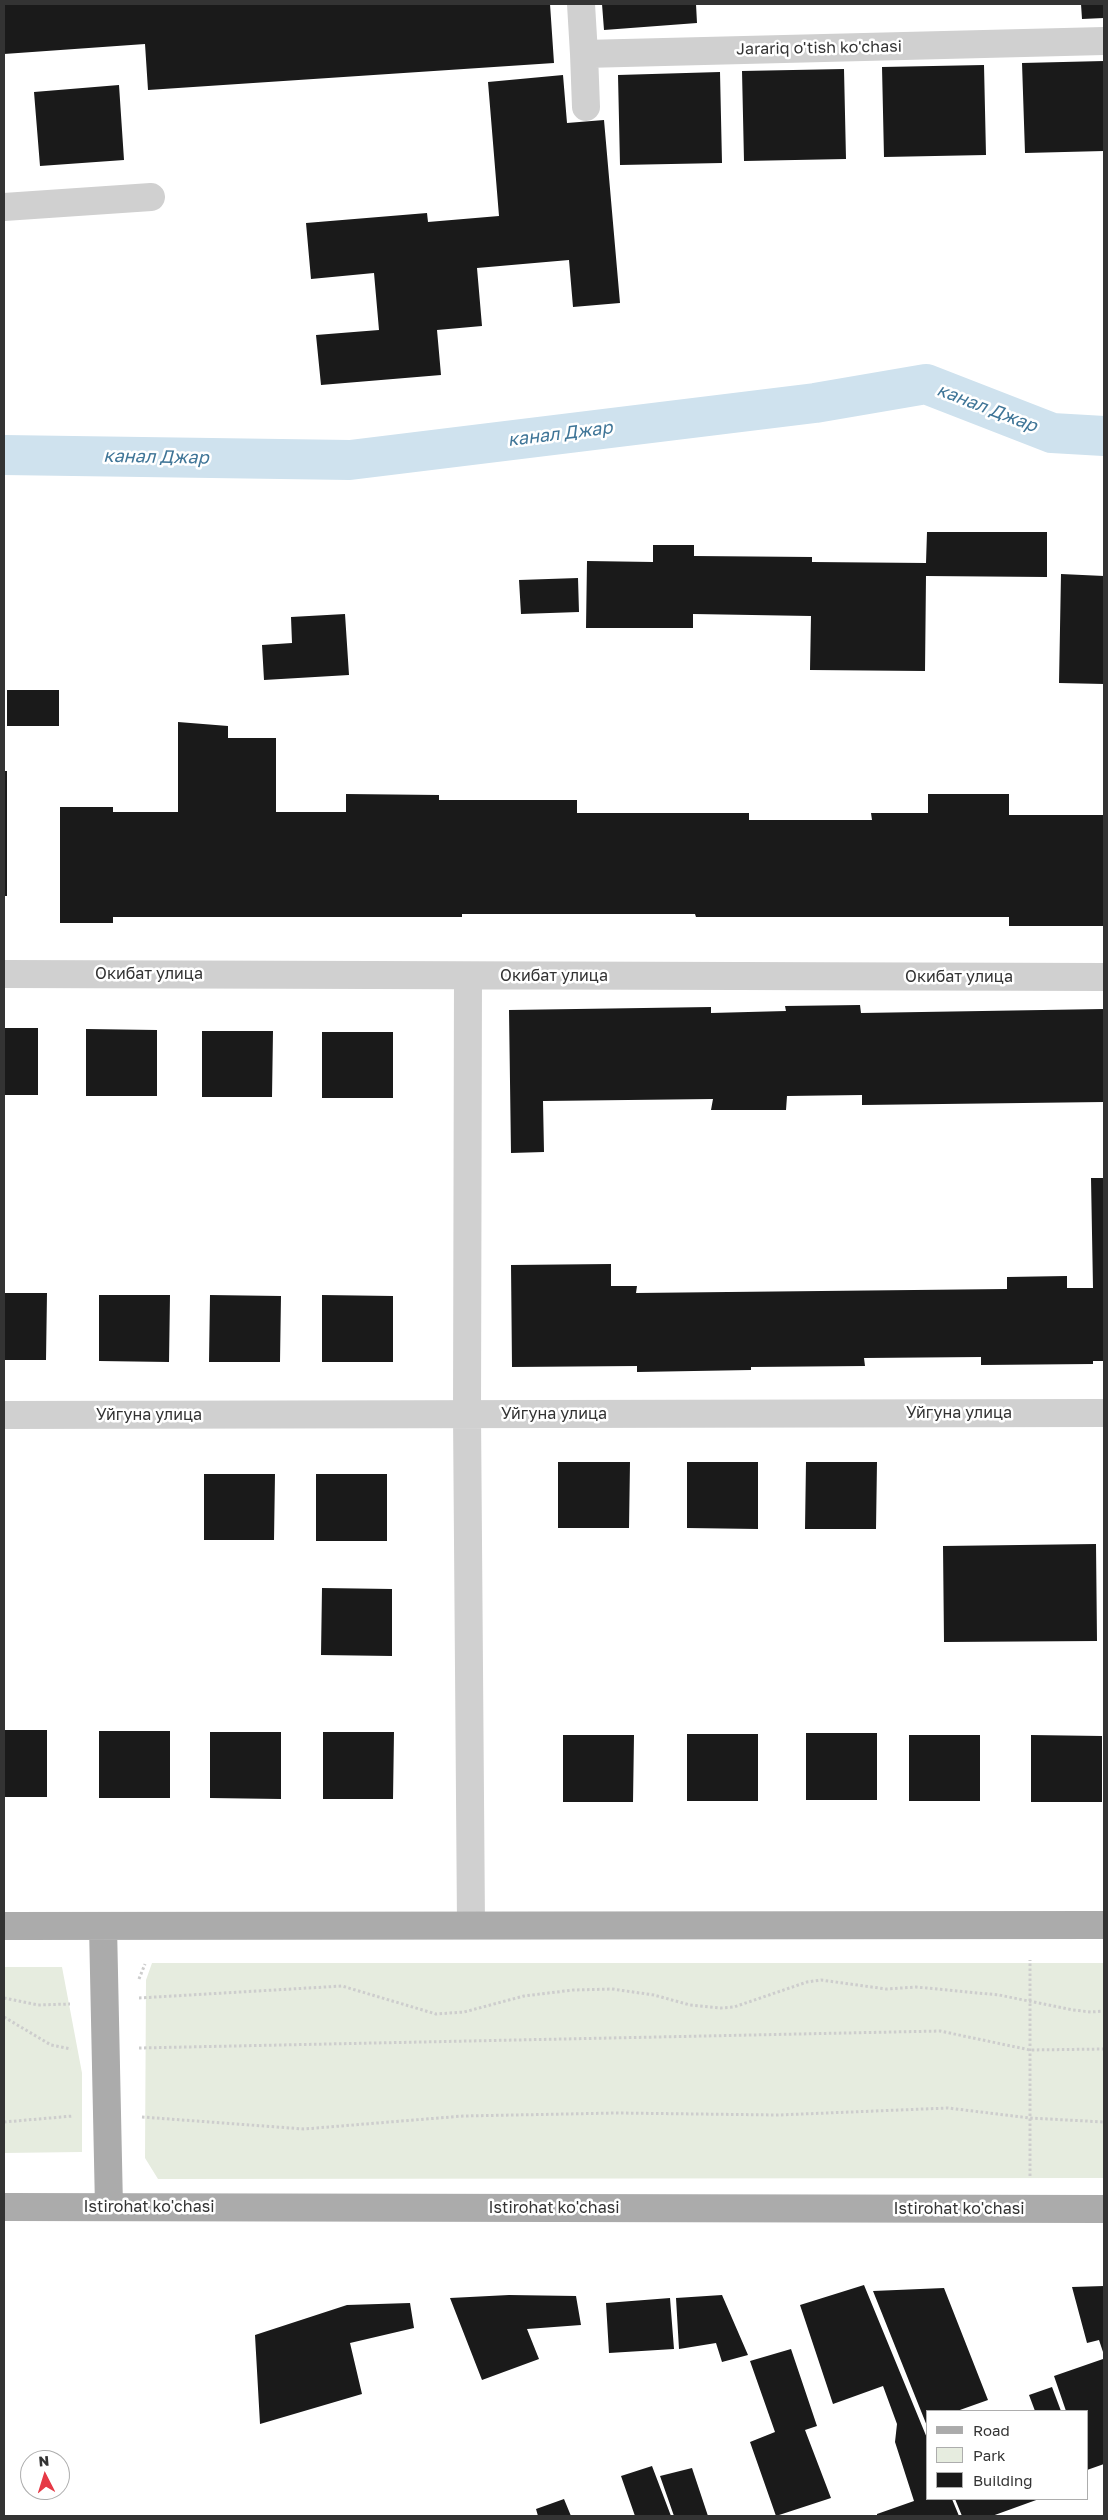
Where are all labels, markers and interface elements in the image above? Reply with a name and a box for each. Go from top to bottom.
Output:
street label: Jarariq o'tish ko'chasi [736,37,902,59]
water label: канал Джар [934,379,1040,437]
water label: канал Джар [506,417,614,451]
water label: канал Джар [103,445,209,469]
street label: Окибат улица [95,964,203,984]
street label: Окибат улица [500,966,608,986]
street label: Окибат улица [905,967,1013,987]
street label: Уйгуна улица [906,1403,1012,1423]
street label: Уйгуна улица [501,1404,607,1424]
street label: Уйгуна улица [96,1405,202,1425]
street label: Istirohat ko'chasi [84,2197,214,2217]
street label: Istirohat ko'chasi [489,2198,619,2218]
street label: Istirohat ko'chasi [894,2199,1024,2219]
legend [926,2410,1088,2500]
text: Road [973,2421,1010,2439]
text: Park [973,2446,1005,2464]
north arrow [20,2450,70,2500]
text: N [38,2452,50,2469]
text: Building [973,2471,1033,2489]

